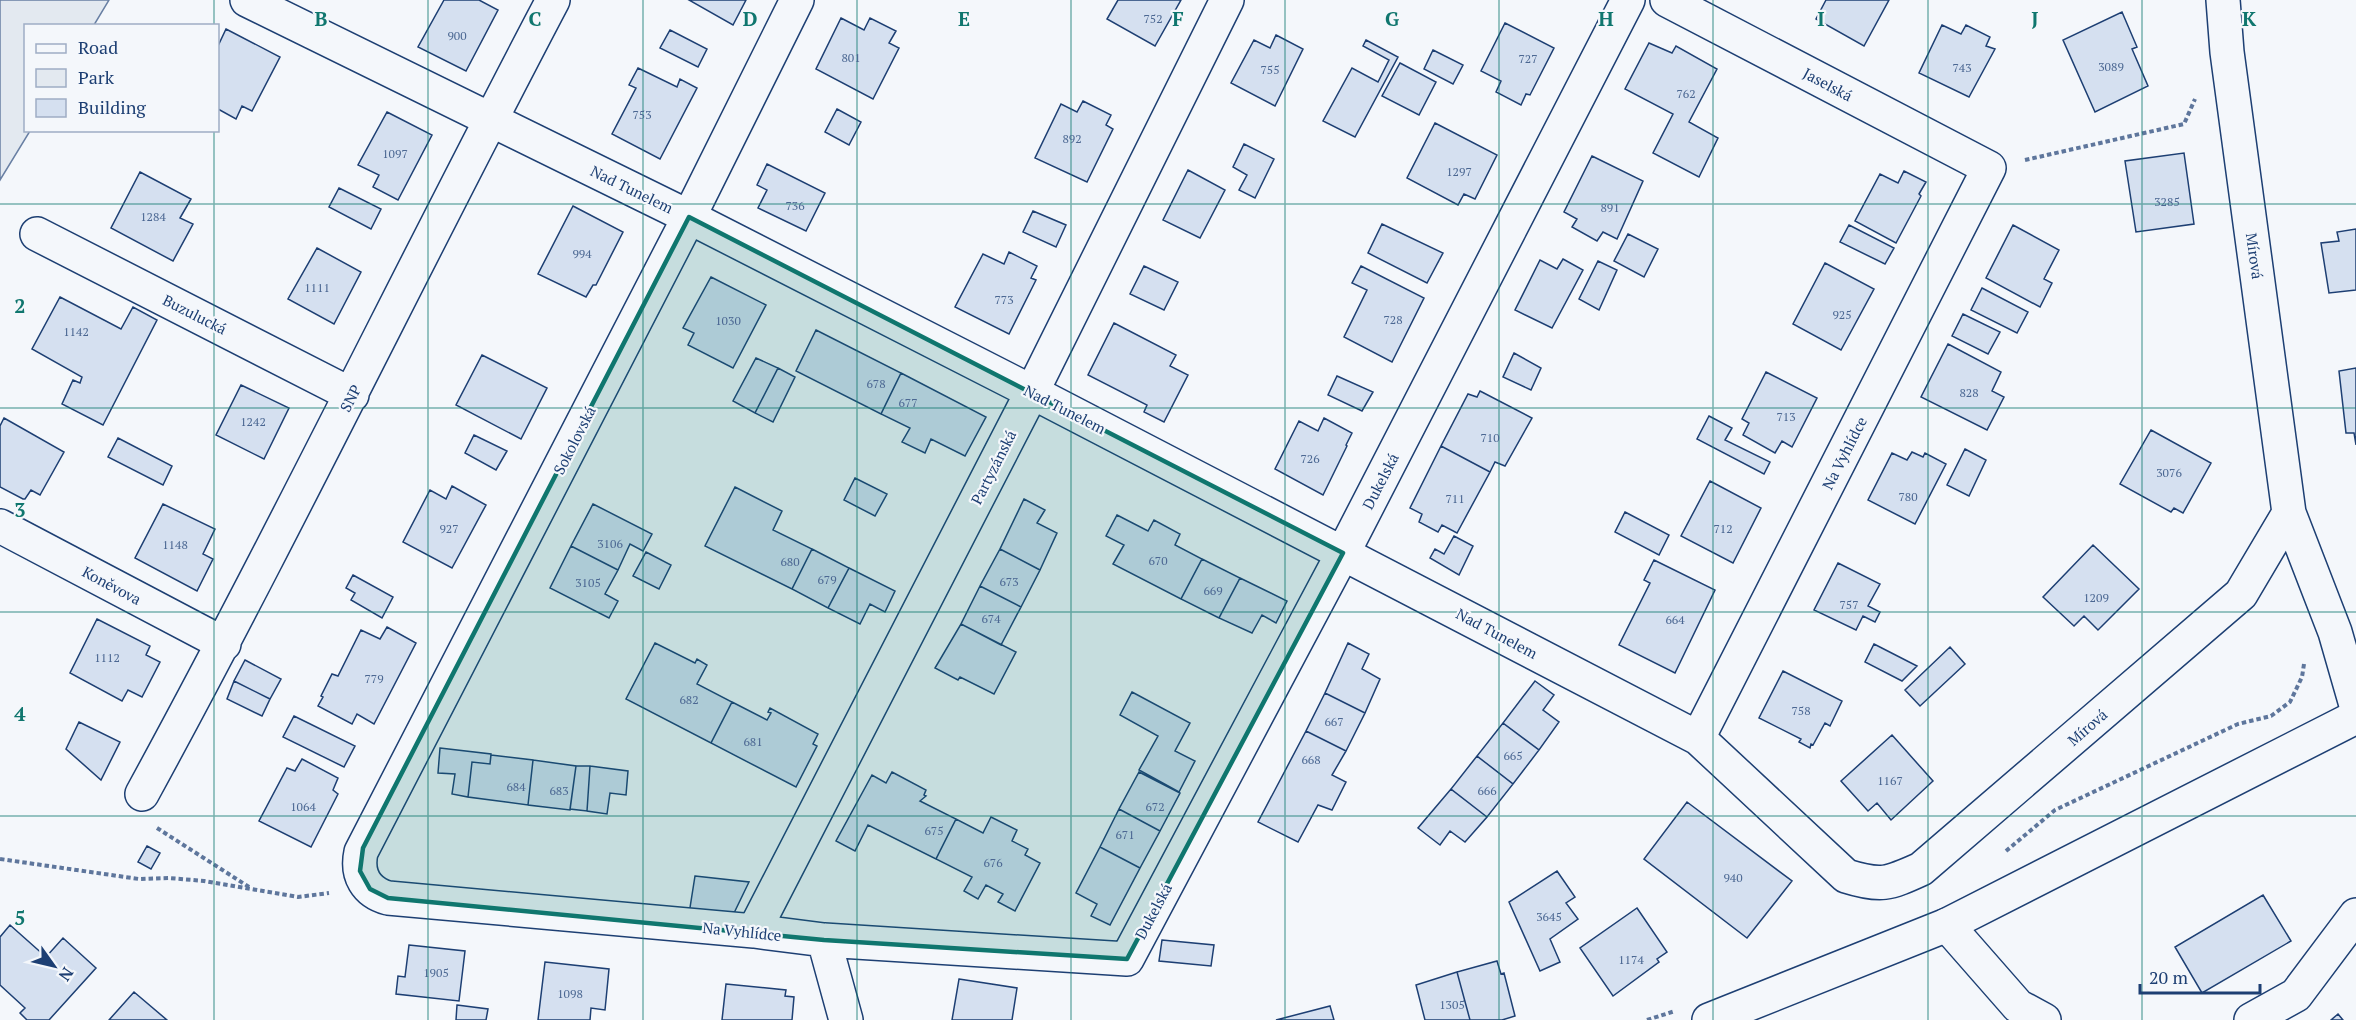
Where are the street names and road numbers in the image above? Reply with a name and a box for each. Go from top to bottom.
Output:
street label: Jaselská [1800,63,1856,105]
street label: Nad Tunelem [587,160,677,218]
street label: Mírová [2242,232,2268,281]
street label: Buzulucká [160,289,231,339]
street label: Nad Tunelem [1021,380,1109,438]
street label: SNP [335,381,365,415]
street label: Sokolovská [548,402,600,478]
street label: Na Vyhlídce [1817,413,1871,493]
street label: Partyzánská [966,426,1020,507]
street label: Dukelská [1357,449,1403,513]
street label: Koněvova [79,561,145,609]
street label: Nad Tunelem [1453,603,1541,663]
street label: Mírová [2063,704,2111,750]
street label: Dukelská [1130,879,1176,942]
street label: Na Vyhlídce [701,917,783,945]

